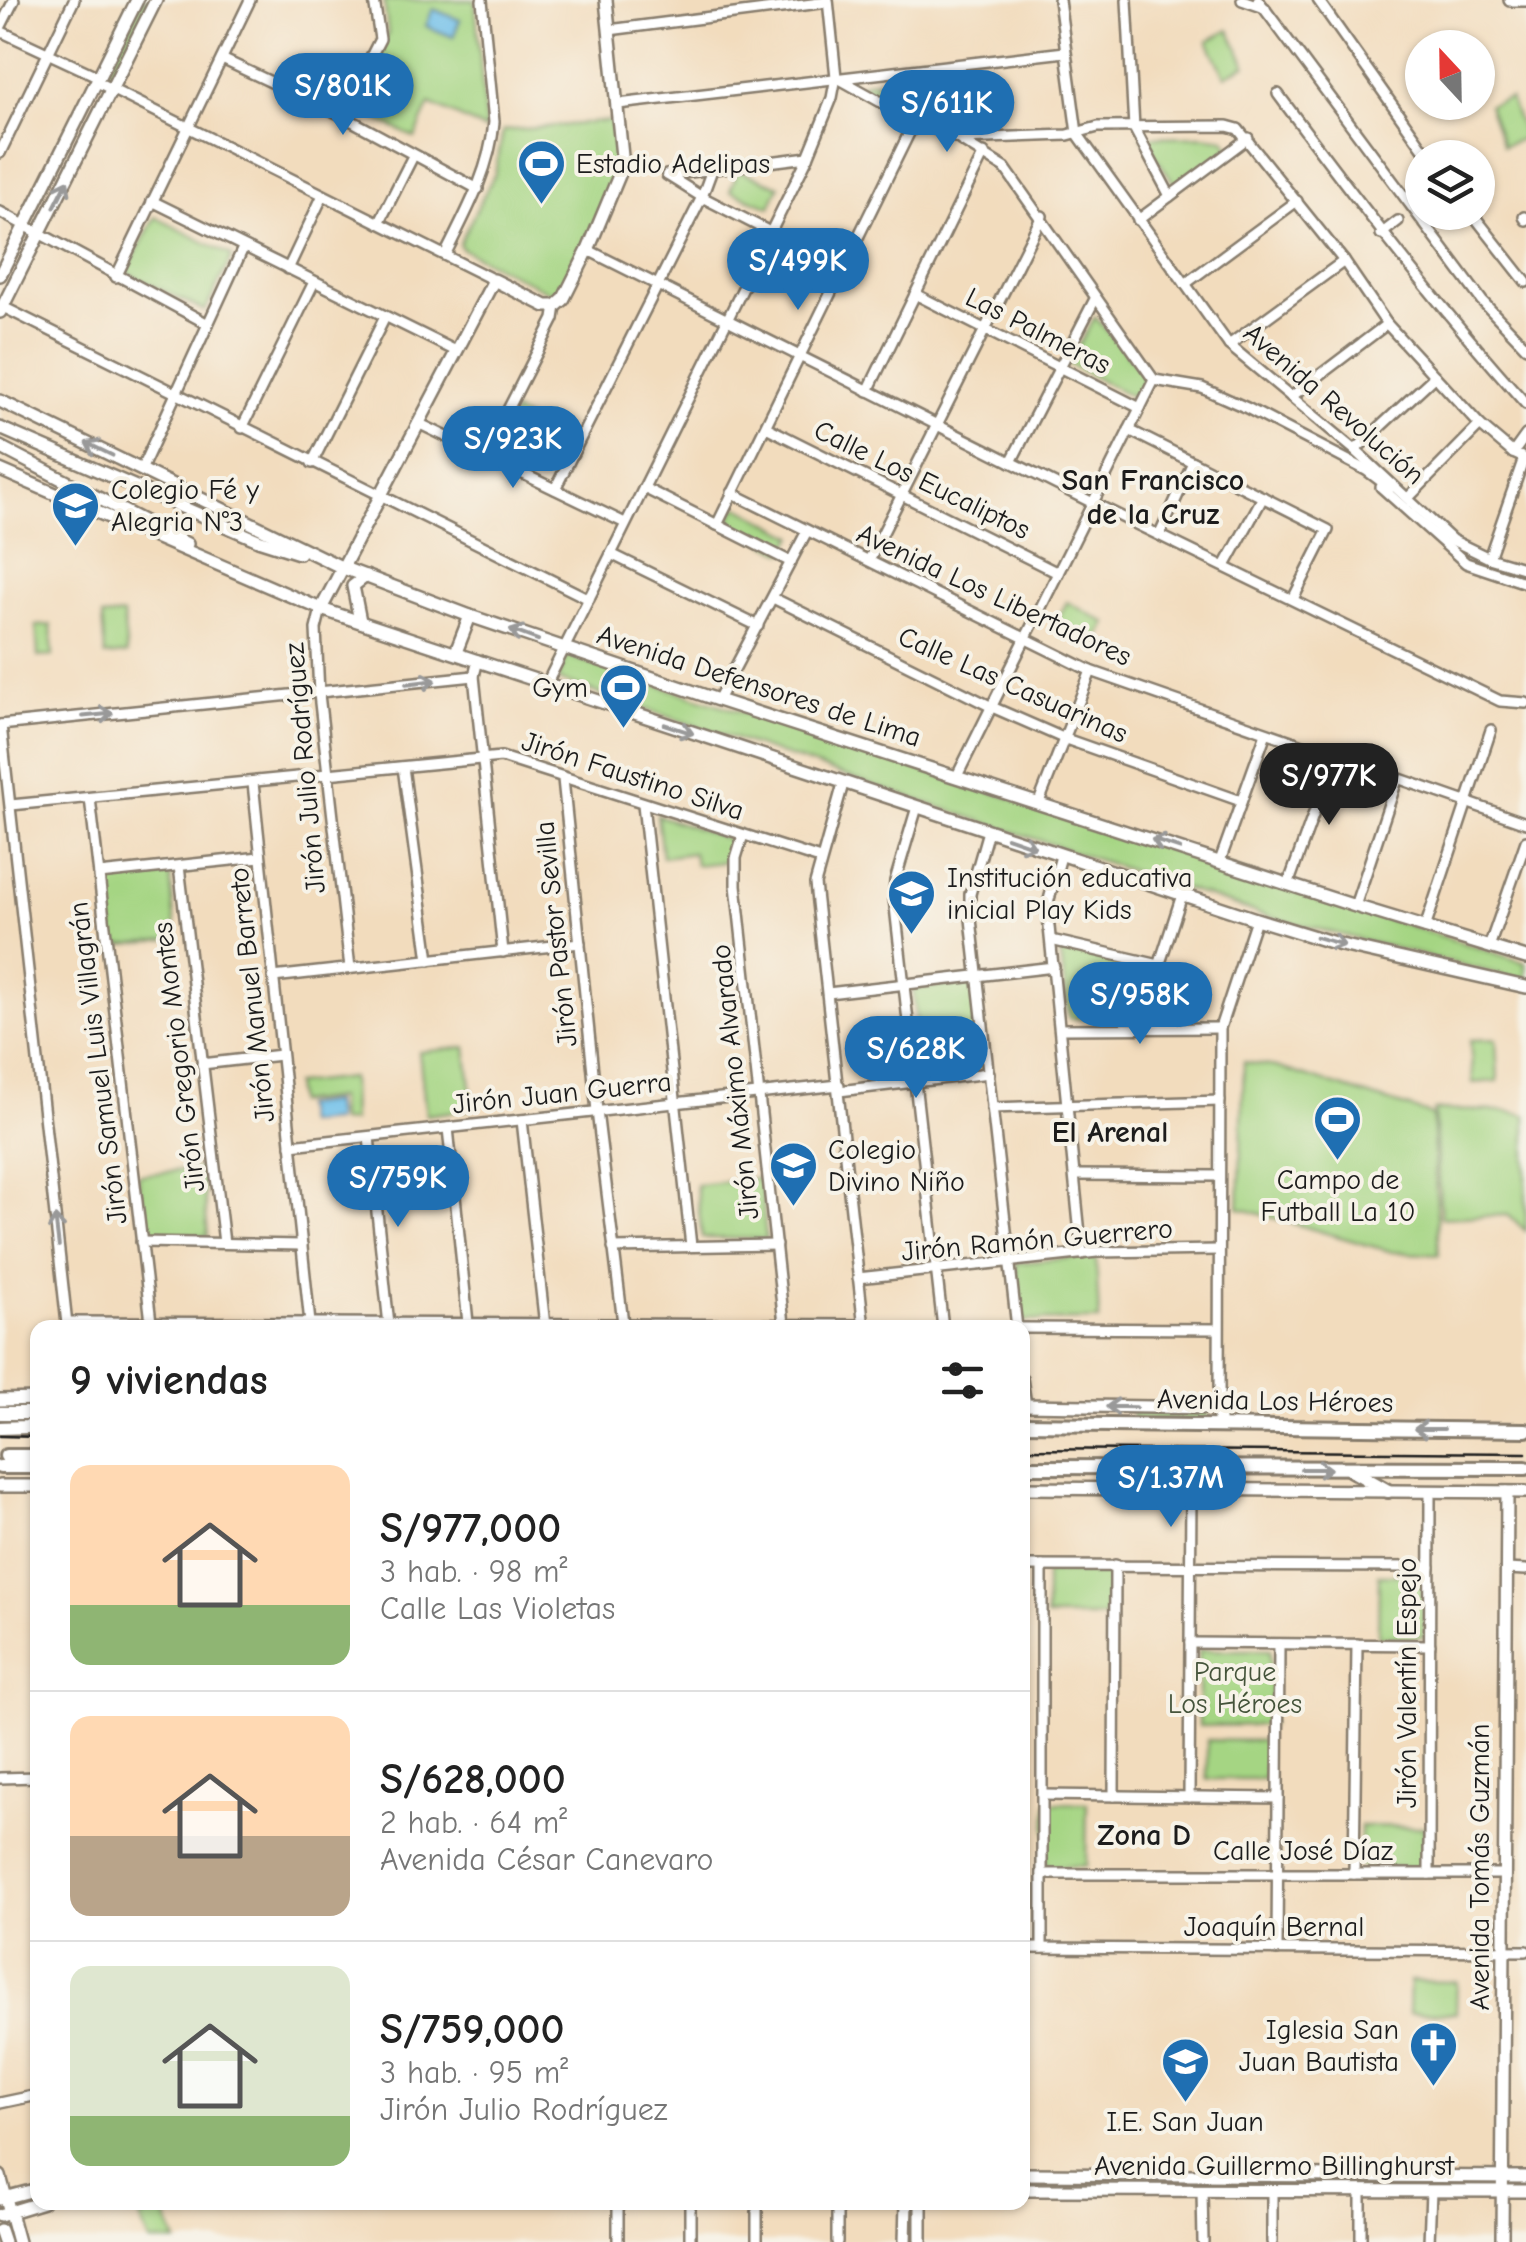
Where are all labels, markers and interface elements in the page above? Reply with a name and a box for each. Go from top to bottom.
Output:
north arrow [1405,30,1495,120]
map controls [1405,30,1495,230]
pin: S/801K [262,53,424,138]
text: S/801K [295,67,391,104]
pin: S/611K [866,70,1028,155]
text: S/611K [901,84,993,121]
sports icon: Estadio Adelipas [515,138,567,206]
button: layers [1405,140,1495,230]
place label: Estadio Adelipas [576,148,770,180]
one-way arrow [52,180,71,210]
pin: S/499K [717,228,879,313]
text: S/499K [749,242,847,279]
street label: Las Palmeras [960,281,1116,381]
street label: Avenida Revolución [1237,317,1431,491]
pin: S/923K [432,406,594,491]
street label: Calle Los Eucaliptos [809,414,1035,546]
text: S/923K [464,420,562,457]
one-way arrow [84,439,114,458]
district label: San Francisco de la Cruz [1062,463,1244,532]
place label: Colegio Fé y Alegria N°3 [111,474,259,538]
school or university icon: Colegio Fé y Alegria N°3 [50,480,102,548]
street label: Avenida Los Libertadores [852,517,1136,673]
street label: Avenida Defensores de Lima [593,618,925,754]
street label: Calle Las Casuarinas [894,620,1132,750]
one-way arrow [510,625,541,643]
street label: Jirón Julio Rodríguez [278,641,332,895]
sports icon: Gym [597,662,649,730]
one-way arrow [404,672,436,691]
place label: Gym [532,672,588,704]
one-way arrow [81,706,113,725]
one-way arrow [663,721,695,739]
street label: Jirón Faustino Silva [518,725,748,827]
pin: S/977K [1248,743,1410,828]
text: S/977K [1281,757,1377,794]
street label: Jirón Pastor Sevilla [528,820,584,1048]
one-way arrow [1151,833,1183,851]
one-way arrow [1004,834,1035,852]
place label: Institución educativa inicial Play Kids [947,862,1192,926]
street label: Jirón Manuel Barreto [223,866,281,1124]
school or university icon: Institución educativa inicial Play Kids [886,868,938,936]
street label: Jirón Samuel Luis Villagrán [62,900,134,1226]
street label: Jirón Gregorio Montes [147,920,211,1194]
one-way arrow [1314,933,1346,951]
street label: Jirón Máximo Alvarado [705,943,765,1221]
pin: S/958K [1059,962,1221,1047]
text: S/958K [1090,976,1190,1013]
pin: S/628K [835,1016,997,1101]
text: S/628K [867,1030,965,1067]
street label: Jirón Juan Guerra [451,1066,673,1120]
sports icon: Campo de Futball La 10 [1312,1094,1364,1162]
district label: El Arenal [1052,1115,1168,1150]
place label: Colegio Divino Niño [828,1134,965,1198]
school or university icon: Colegio Divino Niño [767,1140,819,1208]
pin: S/759K [317,1145,479,1230]
text: S/759K [349,1159,447,1196]
place label: Campo de Futball La 10 [1261,1164,1415,1228]
street label: Jirón Ramón Guerrero [900,1212,1174,1268]
one-way arrow [47,1215,66,1247]
icon: filters [935,1353,990,1408]
text: 9 viviendas [70,1356,268,1405]
street label: Avenida Los Héroes [1157,1383,1393,1419]
one-way arrow [1106,1397,1138,1416]
one-way arrow [1413,1420,1446,1438]
pin: S/1.37M [1079,1445,1263,1530]
text: S/1.37M [1118,1459,1224,1496]
one-way arrow [1298,1460,1331,1478]
text: S/977,000 [380,1504,561,1553]
icon: home [150,1505,270,1625]
text: 3 hab. · 98 m² [380,1553,567,1590]
street label: Jirón Valentín Espejo [1391,1558,1423,1808]
text: Calle Las Violetas [380,1590,615,1627]
park label: Parque Los Héroes [1168,1656,1302,1720]
street label: Avenida Tomás Guzmán [1464,1724,1496,2010]
text: S/628,000 [380,1755,566,1804]
icon: home [150,1756,270,1876]
text: 2 hab. · 64 m² [380,1804,567,1841]
district label: Zona D [1097,1818,1191,1853]
street label: Calle José Díaz [1213,1835,1393,1867]
text: Avenida César Canevaro [380,1841,714,1878]
street label: Joaquín Bernal [1184,1911,1364,1943]
text: S/759,000 [380,2005,565,2054]
icon: home [150,2006,270,2126]
place label: Iglesia San Juan Bautista [1239,2014,1399,2078]
church icon: Iglesia San Juan Bautista [1408,2020,1460,2088]
school or university icon: I.E. San Juan [1159,2036,1211,2104]
text: 3 hab. · 95 m² [380,2054,568,2091]
text: Jirón Julio Rodríguez [380,2091,668,2128]
place label: I.E. San Juan [1106,2106,1264,2138]
street label: Avenida Guillermo Billinghurst [1094,2150,1455,2182]

